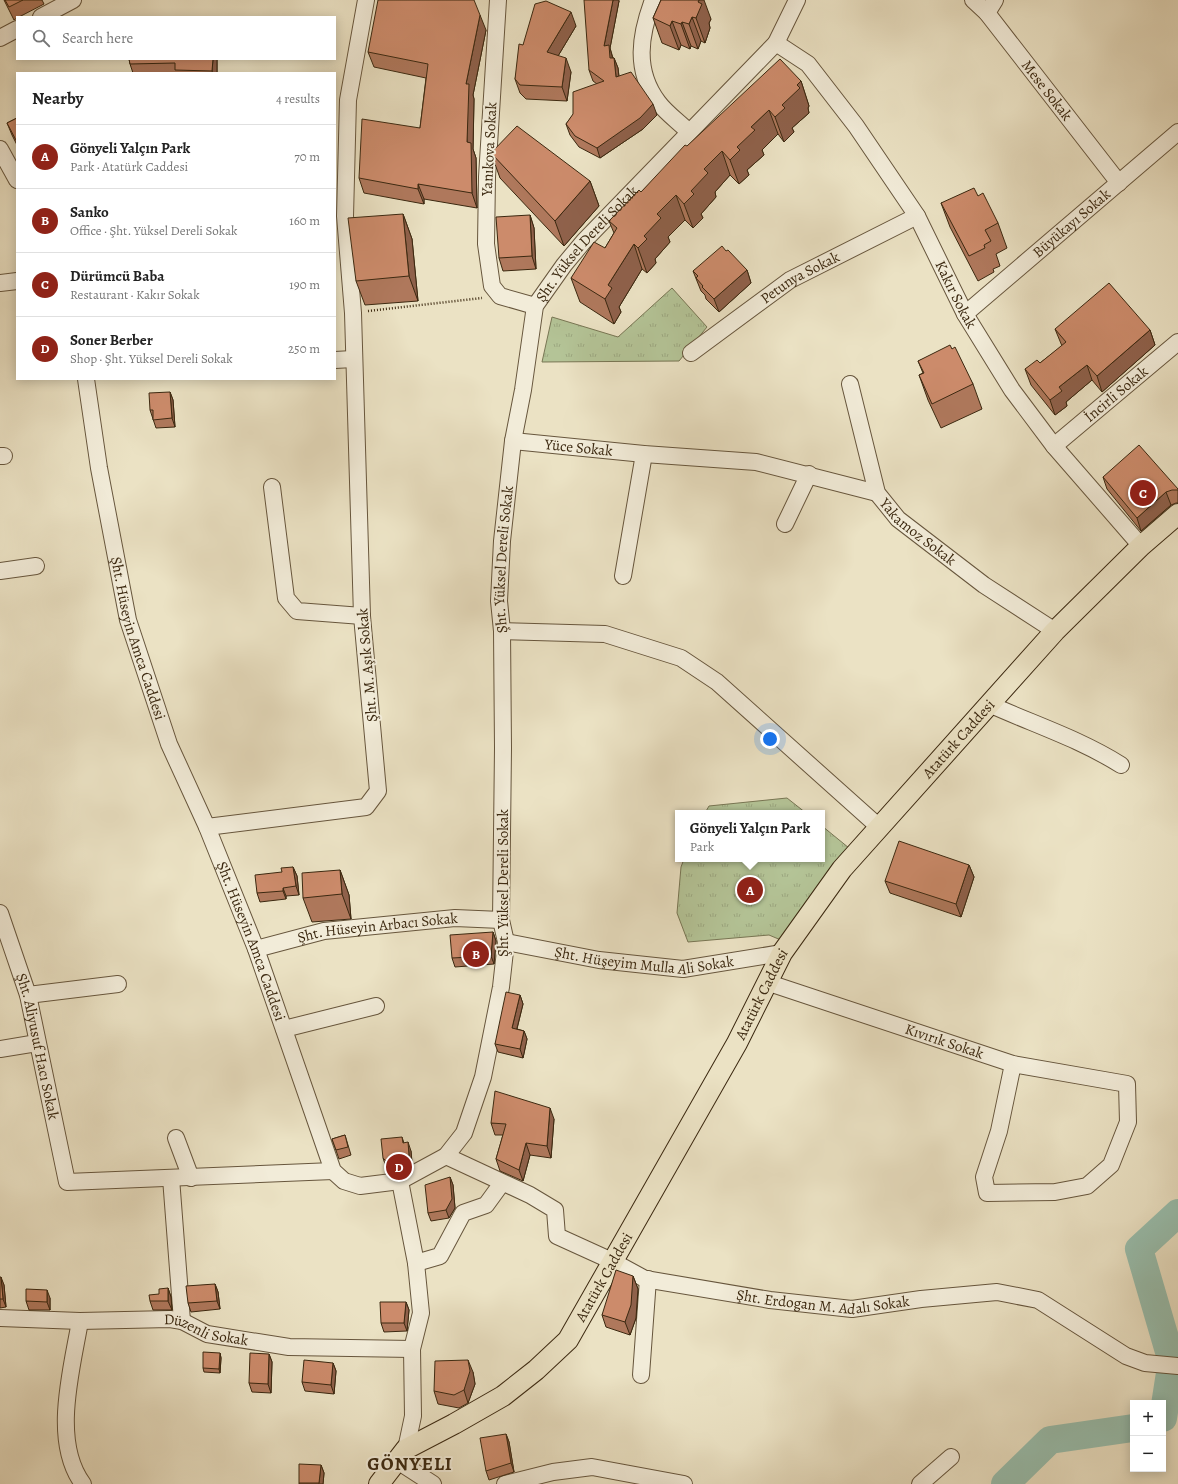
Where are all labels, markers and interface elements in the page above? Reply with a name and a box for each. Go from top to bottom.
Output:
search box [16,16,336,60]
icon: search [30,27,52,49]
text: Search here [62,28,133,48]
street label: Mese Sokak [1017,56,1077,125]
text: Nearby [32,87,83,110]
text: 4 results [276,90,320,107]
street label: Yanıkova Sokak [476,101,501,198]
text: Gönyeli Yalçın Park [70,138,190,158]
text: A [41,148,49,165]
text: 70 m [294,148,320,165]
text: Park · Atatürk Caddesi [70,158,188,175]
street label: Şht. Yüksel Dereli Sokak [531,181,643,306]
street label: Büyükayı Sokak [1028,184,1115,262]
text: Sanko [70,202,109,222]
text: B [41,212,49,229]
text: 160 m [289,212,320,229]
text: Office · Şht. Yüksel Dereli Sokak [70,222,237,239]
street label: Petunya Sokak [756,246,843,308]
street label: Kakır Sokak [930,257,982,333]
text: Dürümcü Baba [70,266,164,286]
text: C [41,276,49,293]
text: 190 m [289,276,320,293]
text: Restaurant · Kakır Sokak [70,286,200,303]
text: Soner Berber [70,330,153,350]
text: D [40,340,50,357]
text: 250 m [288,340,320,357]
text: Shop · Şht. Yüksel Dereli Sokak [70,350,233,367]
street label: İncirli Sokak [1080,361,1153,427]
street label: Yüce Sokak [543,434,614,461]
pin: C [1130,478,1156,508]
street label: Şht. Yüksel Dereli Sokak [489,484,518,634]
street label: Yakamoz Sokak [874,493,961,570]
street label: Şht. Hüseyin Amca Caddesi [106,555,170,723]
street label: Şht. M. Aşık Sokak [352,607,382,723]
street label: Atatürk Caddesi [917,695,999,783]
your location [760,729,780,749]
street label: Şht. Yüksel Dereli Sokak [493,809,513,957]
popup [675,810,825,862]
text: Gönyeli Yalçın Park [690,818,810,838]
text: Park [690,838,714,855]
street label: Şht. Hüseyin Amca Caddesi [212,858,290,1024]
pin: A [737,875,763,905]
street label: Şht. Hüseyin Arbacı Sokak [295,908,459,948]
pin: B [463,939,489,969]
street label: Şht. Hüşeyim Mulla Ali Sokak [553,942,736,979]
street label: Atatürk Caddesi [730,944,792,1044]
street label: Şht. Aliyusuf Hacı Sokak [11,970,64,1122]
street label: Kıvırık Sokak [902,1019,987,1064]
pin: D [386,1152,412,1182]
street label: Atatürk Caddesi [570,1229,637,1326]
street label: Şht. Erdogan M. Adalı Sokak [735,1285,911,1319]
street label: Düzenli Sokak [164,1309,250,1350]
map controls [1130,1400,1166,1472]
button: + [1130,1400,1166,1436]
button: − [1130,1436,1166,1472]
district label: GÖNYELI [367,1451,453,1477]

